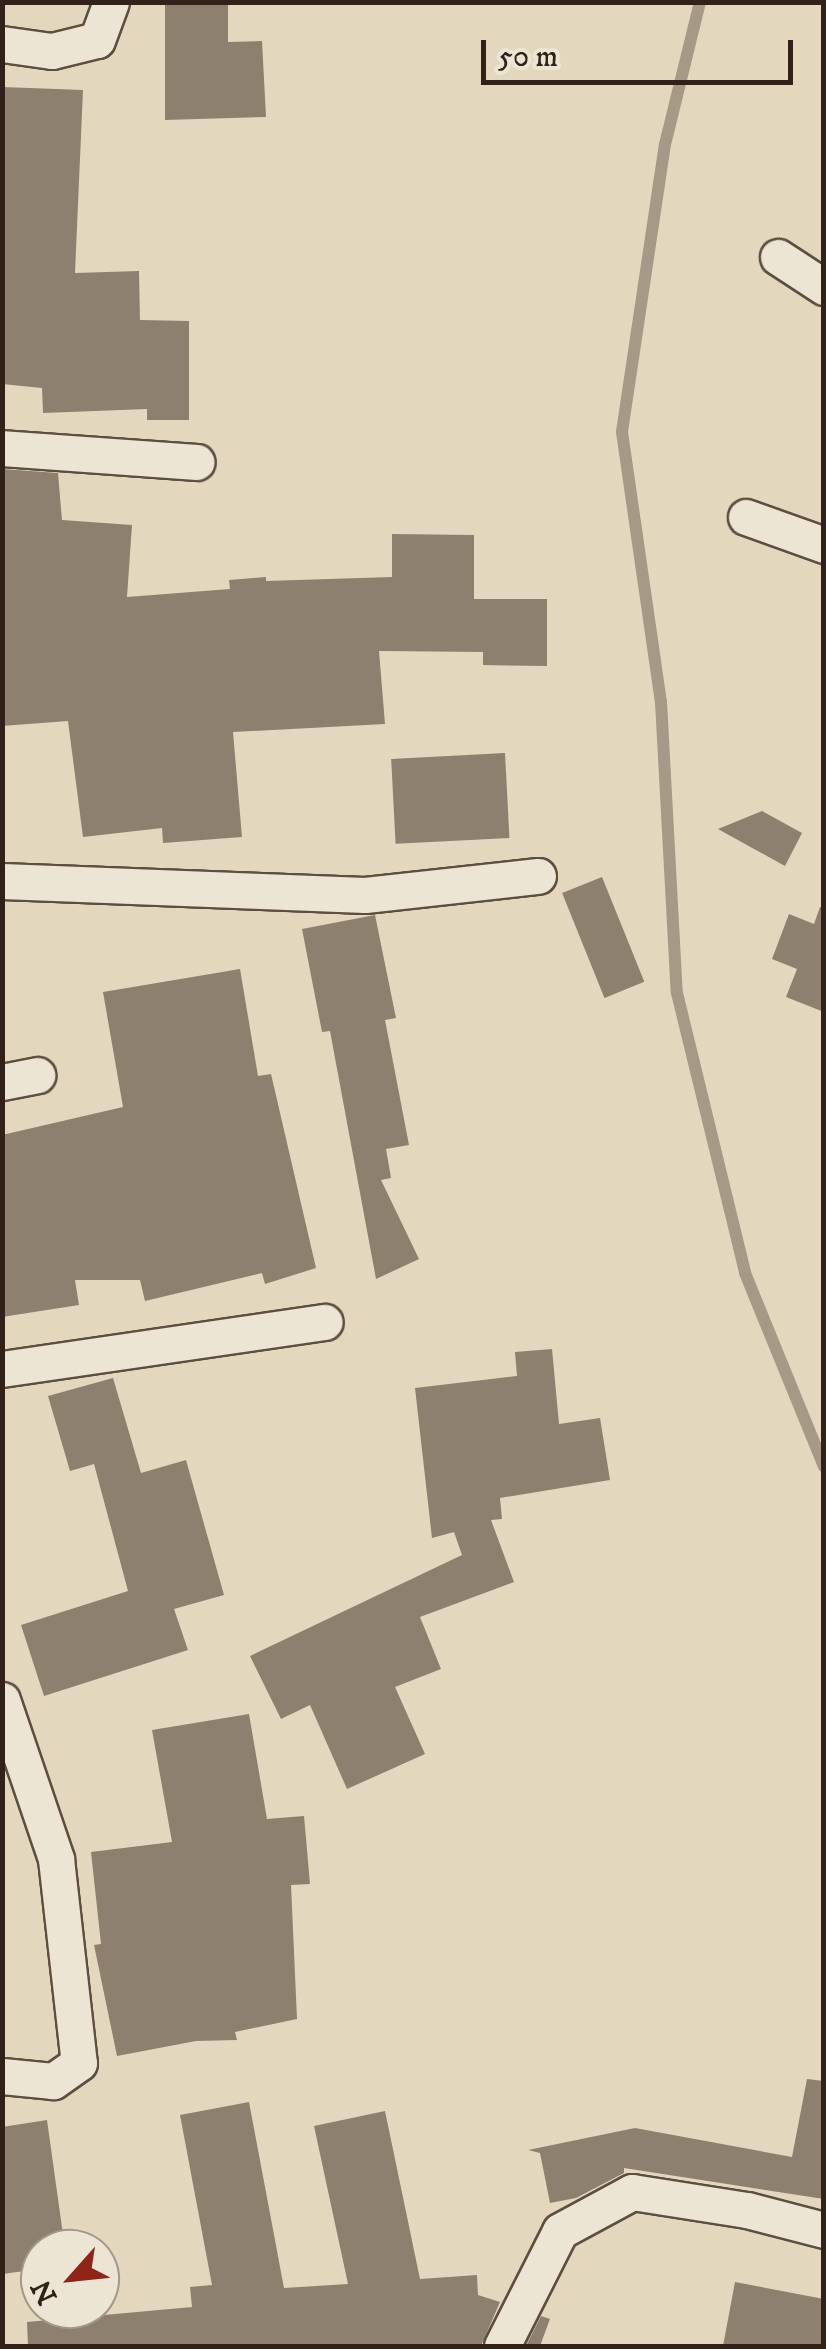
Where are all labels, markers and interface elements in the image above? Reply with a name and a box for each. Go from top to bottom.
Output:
scale bar [486,20,798,82]
text: 50 m [498,39,558,76]
north arrow [20,2229,120,2329]
text: N [24,2274,65,2310]

